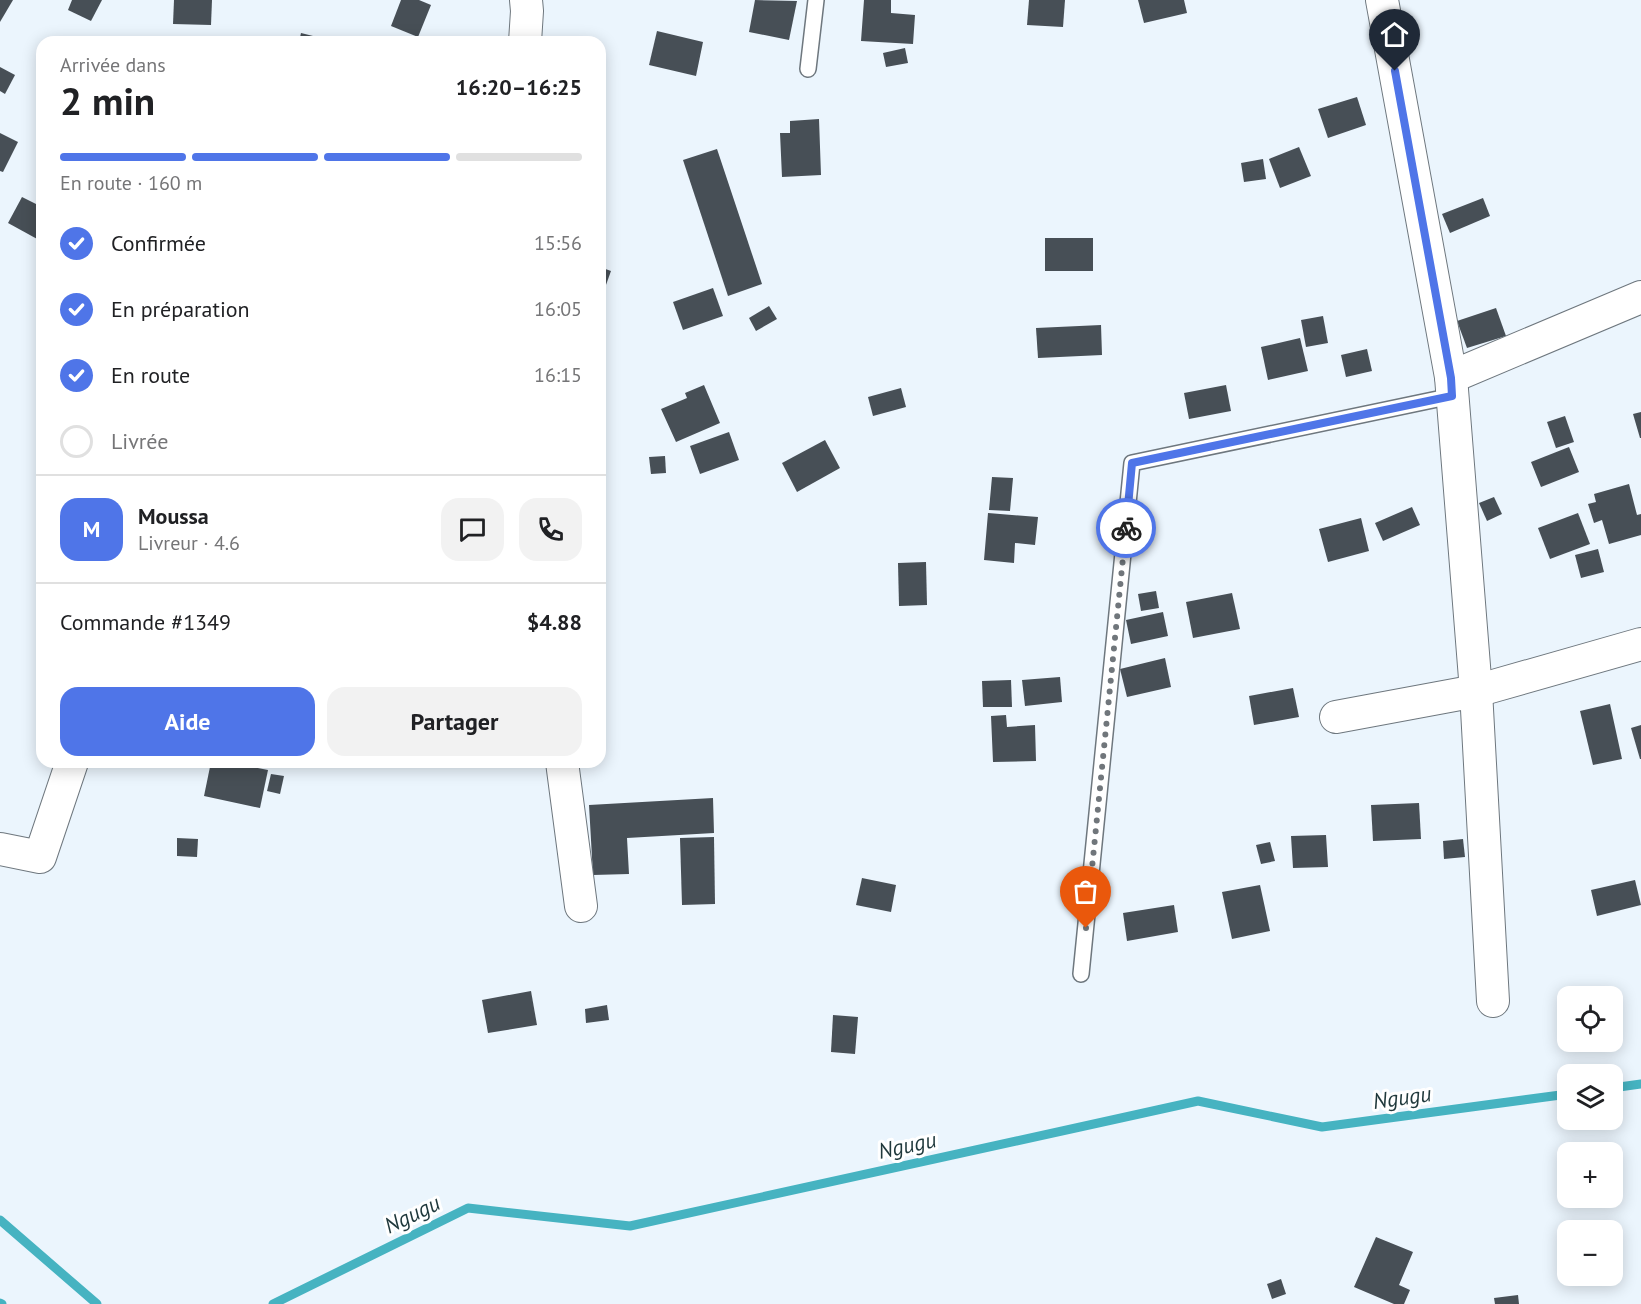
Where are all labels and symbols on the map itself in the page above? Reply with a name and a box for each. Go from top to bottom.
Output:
pin [1369,9,1420,71]
courier [1096,498,1156,558]
pin [1060,866,1111,928]
water label: Ngugu [1371,1079,1433,1115]
water label: Ngugu [875,1125,939,1165]
water label: Ngugu [379,1189,445,1239]

